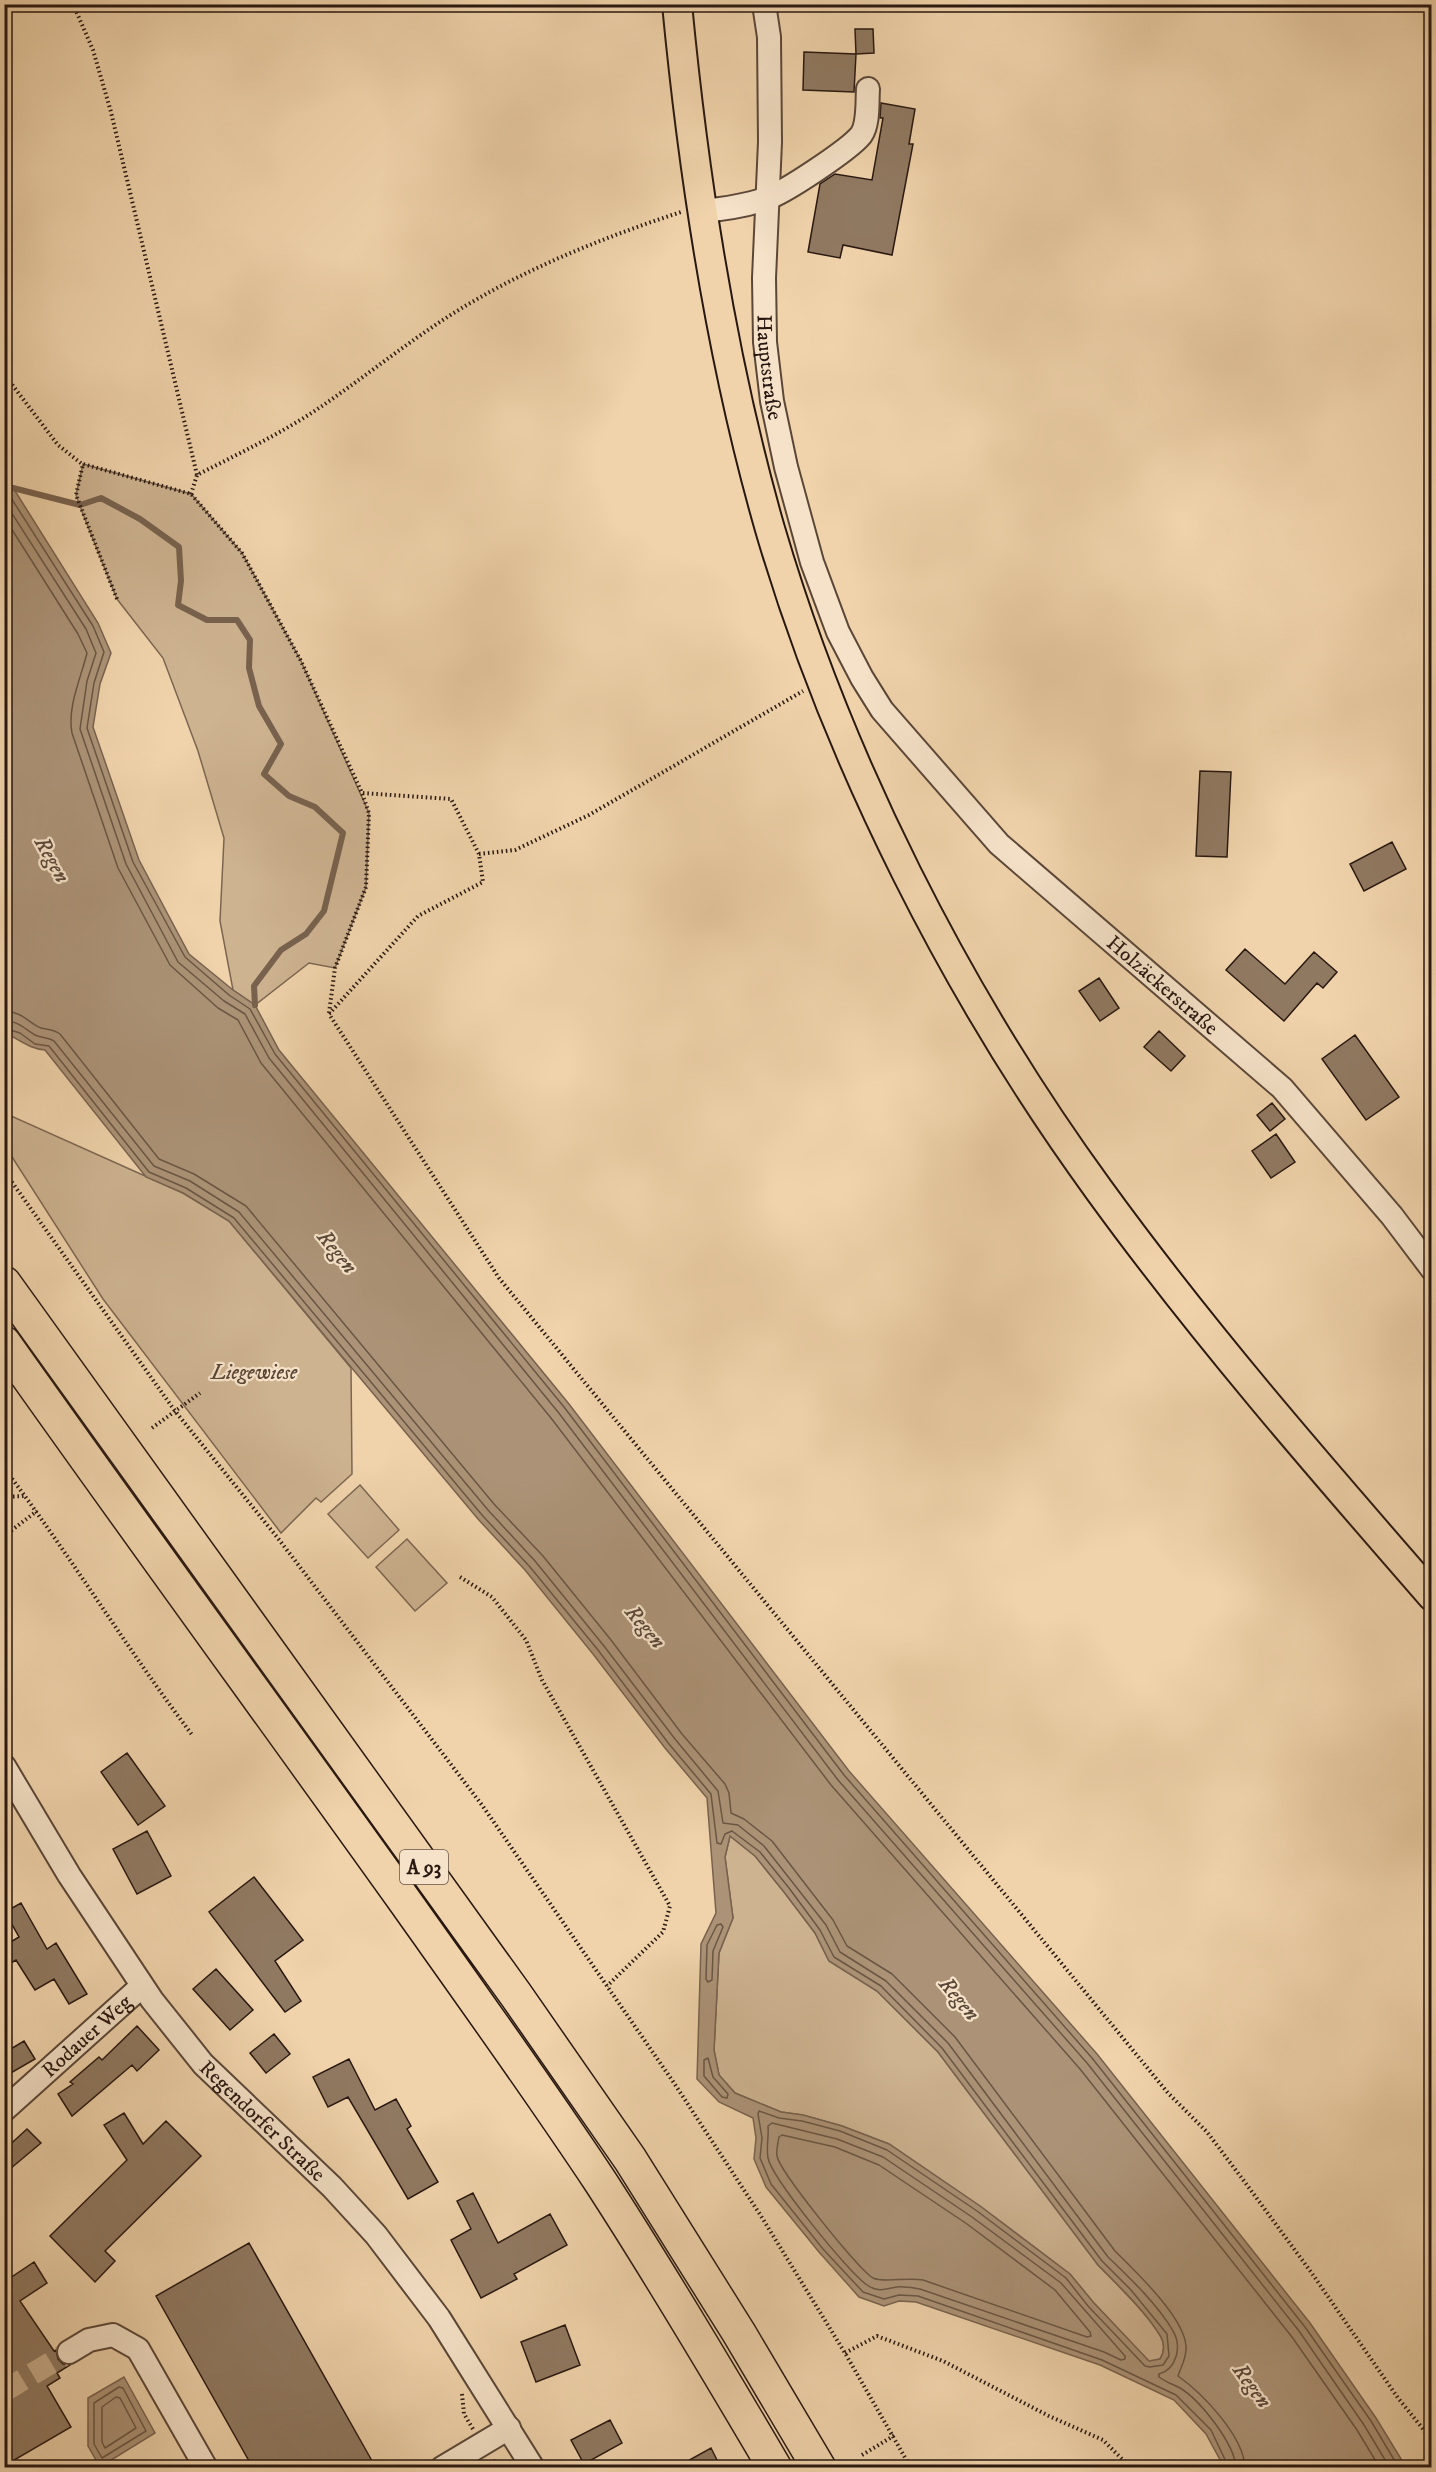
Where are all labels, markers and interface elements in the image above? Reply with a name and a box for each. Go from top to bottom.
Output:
street label: Hauptstraße [751,314,788,423]
water label: Regen [27,831,75,888]
street label: Holzäckerstraße [1101,930,1223,1041]
water label: Regen [310,1224,363,1280]
park label: Liegewiese [210,1360,298,1386]
water label: Regen [618,1599,671,1654]
road number: A 93 [400,1850,448,1884]
water label: Regen [932,1971,985,2026]
street label: Rodauer Weg [37,1989,138,2084]
street label: Regendorfer Straße [193,2055,331,2188]
water label: Regen [1226,2357,1277,2414]

